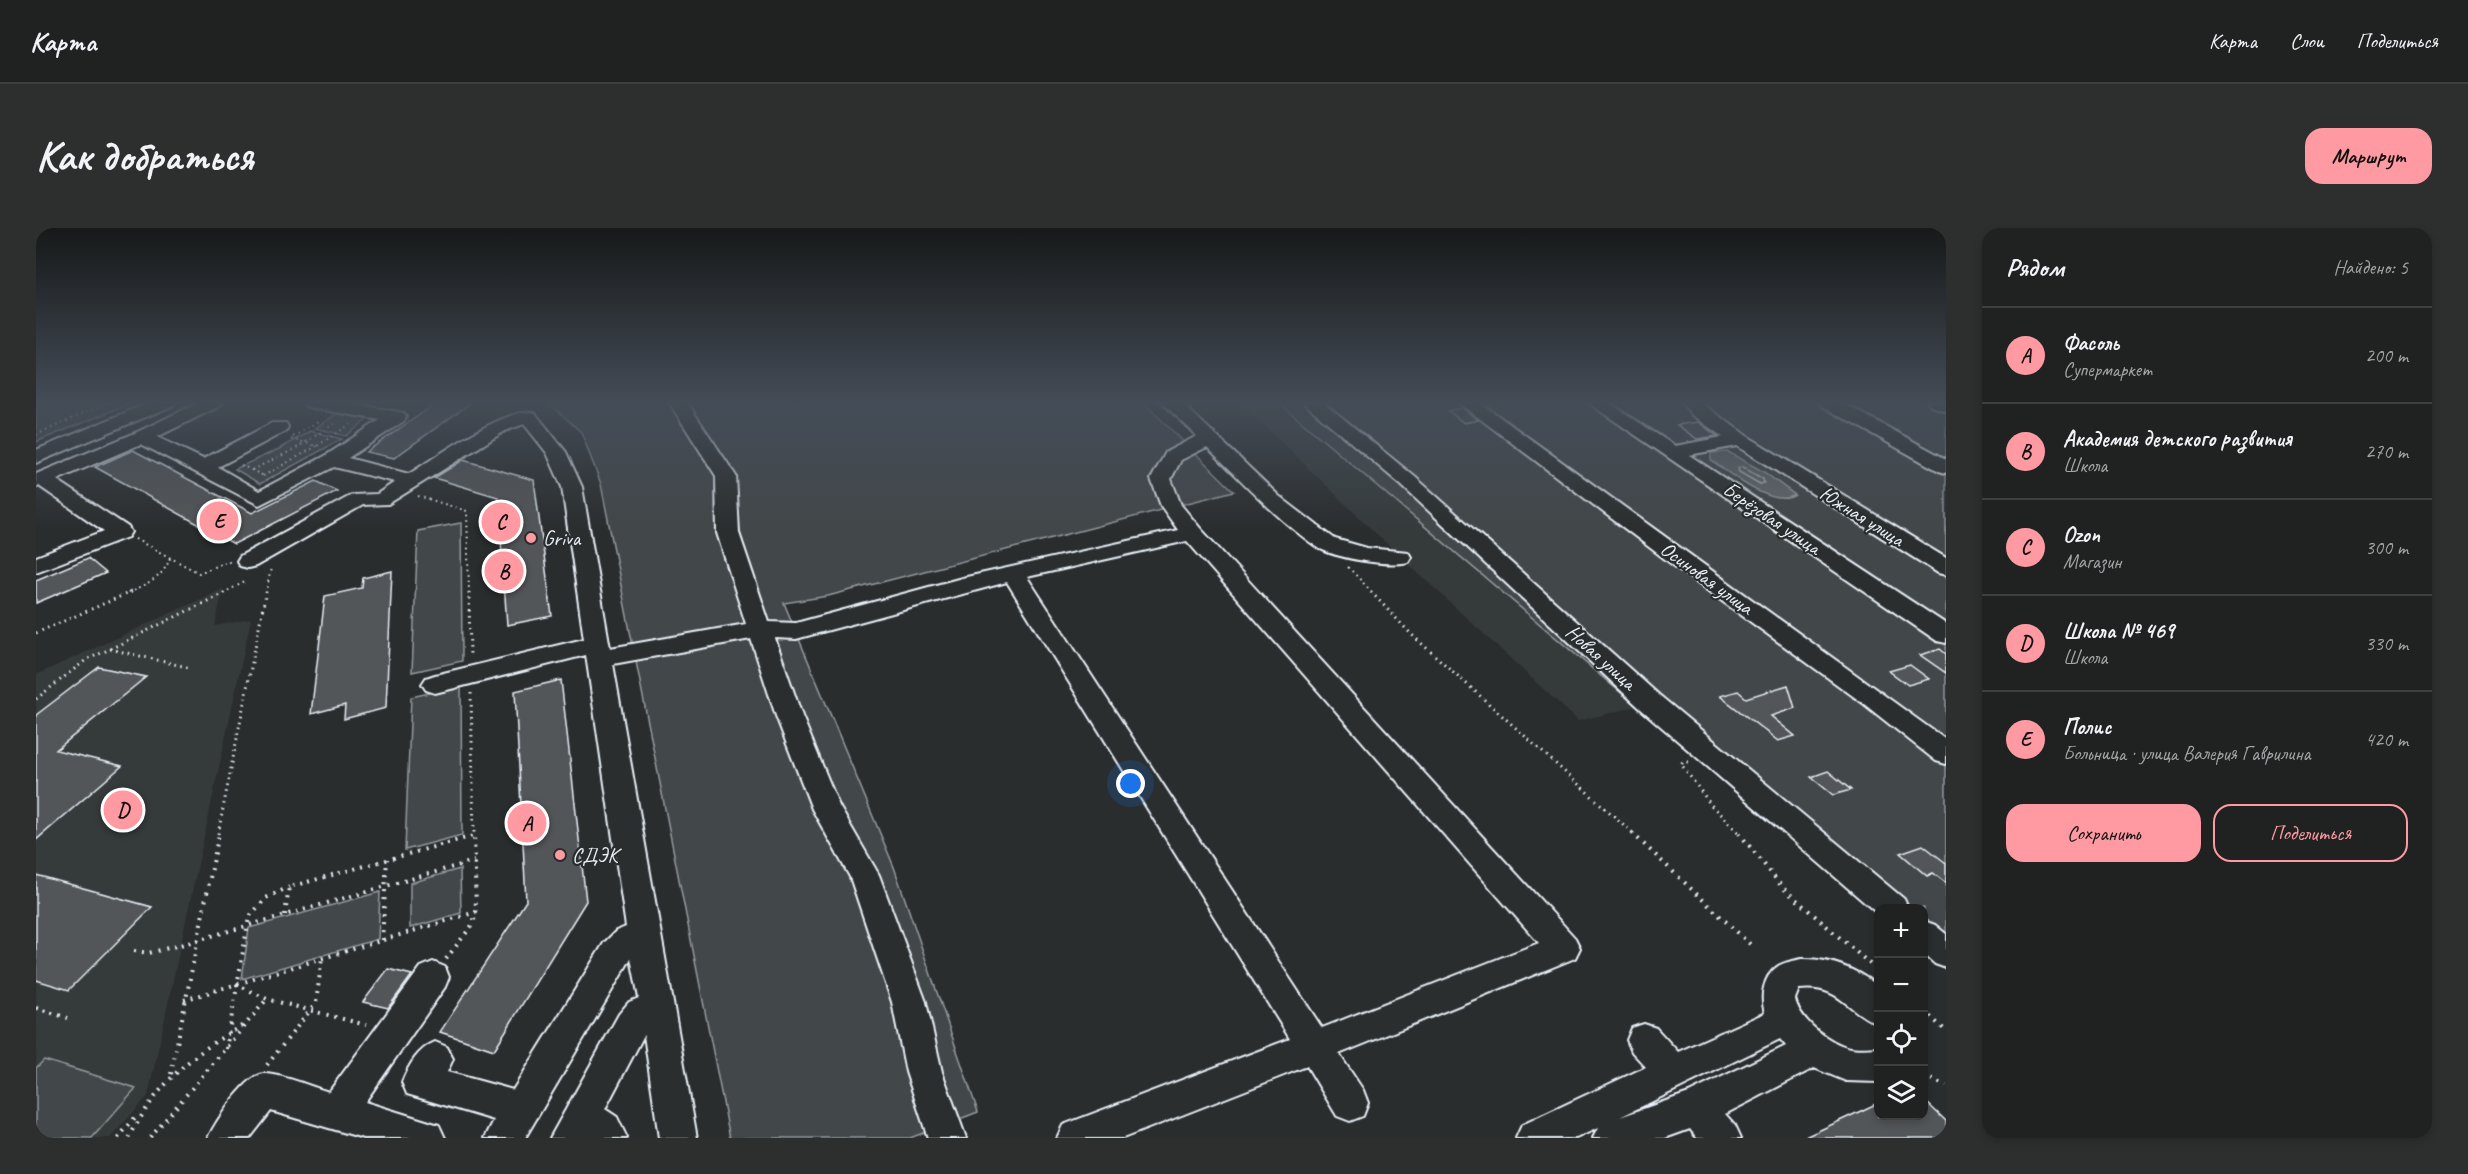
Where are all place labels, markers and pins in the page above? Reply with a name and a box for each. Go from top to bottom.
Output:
pin: E [200,498,238,544]
pin: C [482,500,520,544]
place label: Griva [543,525,582,551]
marker: Griva [524,531,538,545]
pin: B [484,548,524,594]
pin: D [104,788,142,832]
pin: A [508,800,546,846]
place label: СДЭК [572,842,622,868]
marker: СДЭК [553,848,567,862]

